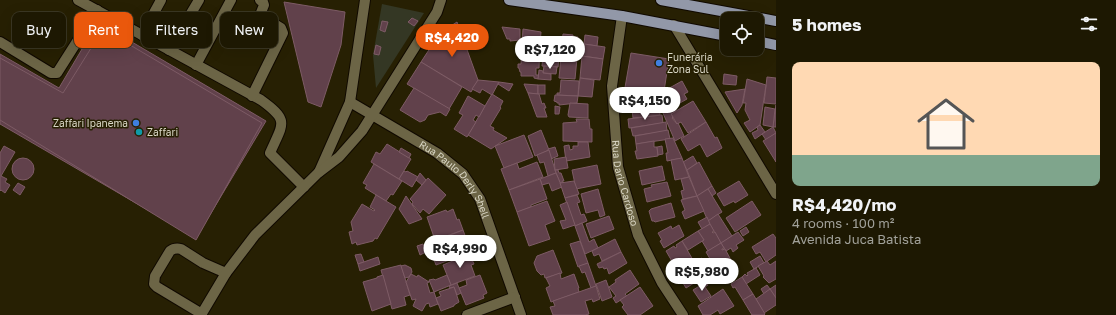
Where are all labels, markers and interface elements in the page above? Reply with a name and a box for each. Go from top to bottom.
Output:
chip: Buy [12,12,66,48]
chip: Rent [74,12,133,48]
chip: Filters [141,12,212,48]
chip: New [220,12,278,48]
map controls [720,12,764,56]
button: locate [720,12,764,56]
icon: filters [1078,13,1100,35]
text: 5 homes [792,14,862,35]
pin: R$4,420 [415,24,489,58]
text: R$4,420 [425,29,479,45]
pin: R$7,120 [513,36,587,70]
text: R$7,120 [524,41,576,57]
place label: Funerária Zona Sul [667,51,713,75]
marker: Funerária Zona Sul [654,58,664,68]
pin: R$4,150 [608,87,682,121]
icon: home [910,88,982,160]
text: R$4,150 [618,92,672,108]
place label: Zaffari Ipanema [53,117,128,129]
marker: Zaffari Ipanema [131,118,141,128]
place label: Zaffari [147,126,178,138]
marker: Zaffari [134,127,144,137]
street label: Rua Paulo Derly Shell [417,138,492,220]
street label: Rua Dario Cardoso [610,140,641,227]
text: R$4,420/mo [792,194,897,215]
text: 4 rooms · 100 m² [792,215,894,231]
text: Avenida Juca Batista [792,231,921,247]
pin: R$4,990 [423,235,497,269]
text: R$4,990 [433,240,488,256]
pin: R$5,980 [665,258,739,292]
text: R$5,980 [675,263,729,279]

